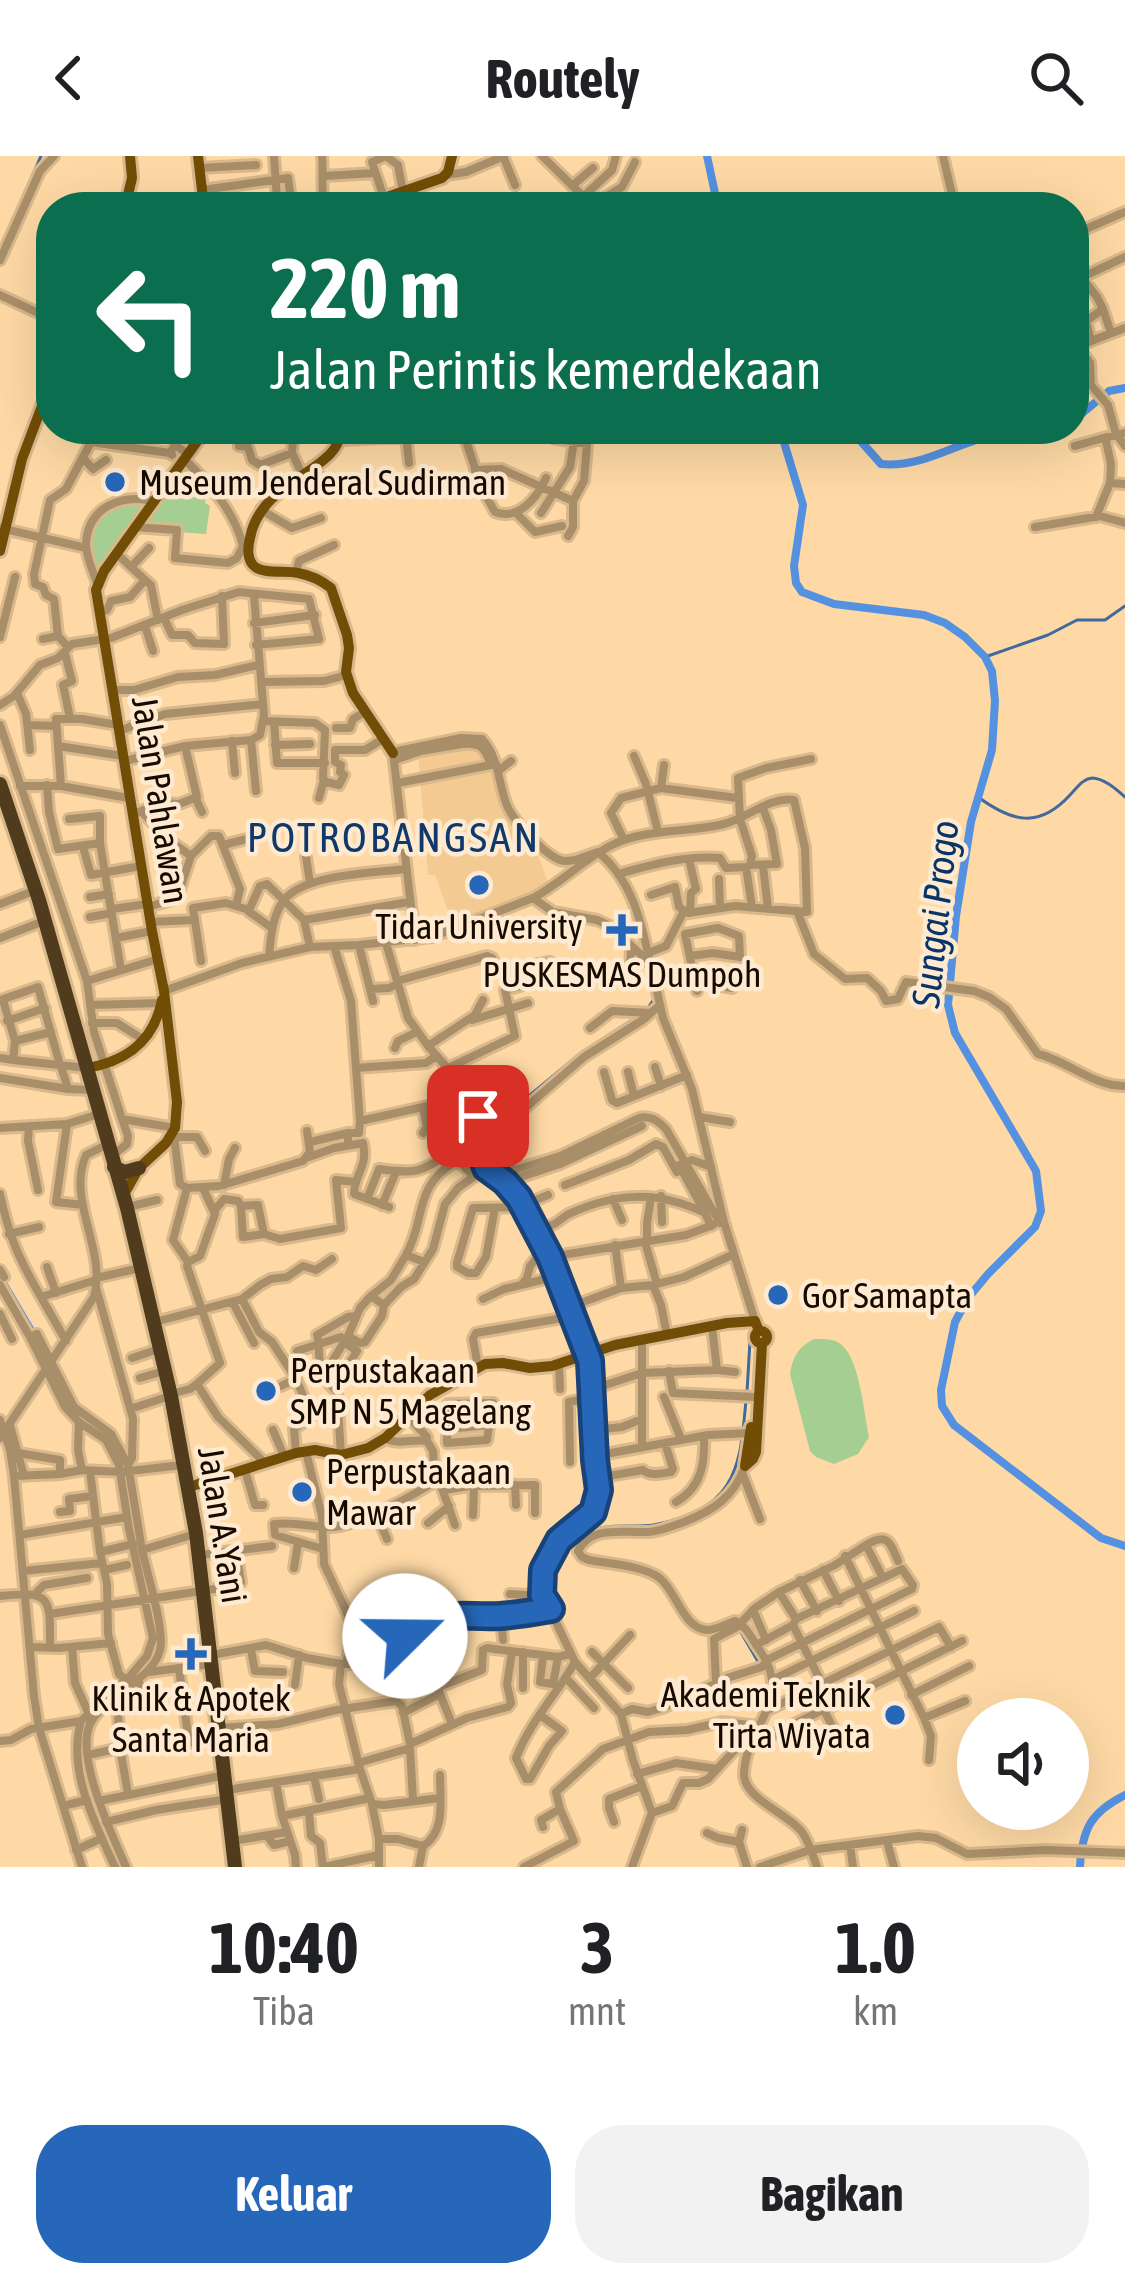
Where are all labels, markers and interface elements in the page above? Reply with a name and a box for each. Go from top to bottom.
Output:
icon: back [36,45,102,111]
icon: search [1023,45,1089,111]
text: Routely [485,48,640,109]
icon: left [72,240,228,396]
text: 220 m [270,240,460,336]
text: Jalan Perintis kemerdekaan [270,339,822,400]
place label: Museum Jenderal Sudirman [139,461,506,503]
marker: Museum Jenderal Sudirman [102,469,128,495]
street label: Jalan Pahlawan [124,693,198,907]
district label: POTROBANGSAN [247,813,541,861]
water label: Sungai Progo [903,818,967,1011]
marker: Tidar University [466,872,492,898]
place label: Tidar University [375,905,583,947]
marker: PUSKESMAS Dumpoh [606,914,638,946]
place label: PUSKESMAS Dumpoh [483,953,761,995]
pin [427,1065,529,1167]
icon: arrive [445,1083,511,1149]
place label: Gor Samapta [802,1274,972,1316]
marker: Gor Samapta [765,1282,791,1308]
place label: Perpustakaan SMP N 5 Magelang [290,1349,532,1432]
marker: Perpustakaan SMP N 5 Magelang [253,1378,279,1404]
street label: Jalan A.Yani [190,1444,256,1606]
place label: Perpustakaan Mawar [326,1450,511,1533]
marker: Perpustakaan Mawar [289,1479,315,1505]
position arrow [342,1573,468,1699]
marker: Klinik & Apotek Santa Maria [175,1638,207,1670]
place label: Akademi Teknik Tirta Wiyata [661,1673,871,1756]
place label: Klinik & Apotek Santa Maria [91,1677,291,1760]
map controls [957,1698,1089,1830]
button: sound [957,1698,1089,1830]
marker: Akademi Teknik Tirta Wiyata [882,1702,908,1728]
text: 10:40 [209,1906,359,1988]
text: 3 [580,1906,614,1988]
text: 1.0 [835,1906,916,1988]
text: Tiba [253,1989,315,2033]
text: mnt [568,1989,626,2033]
text: km [853,1989,898,2033]
button: Keluar [36,2125,551,2263]
button: Bagikan [575,2125,1089,2263]

